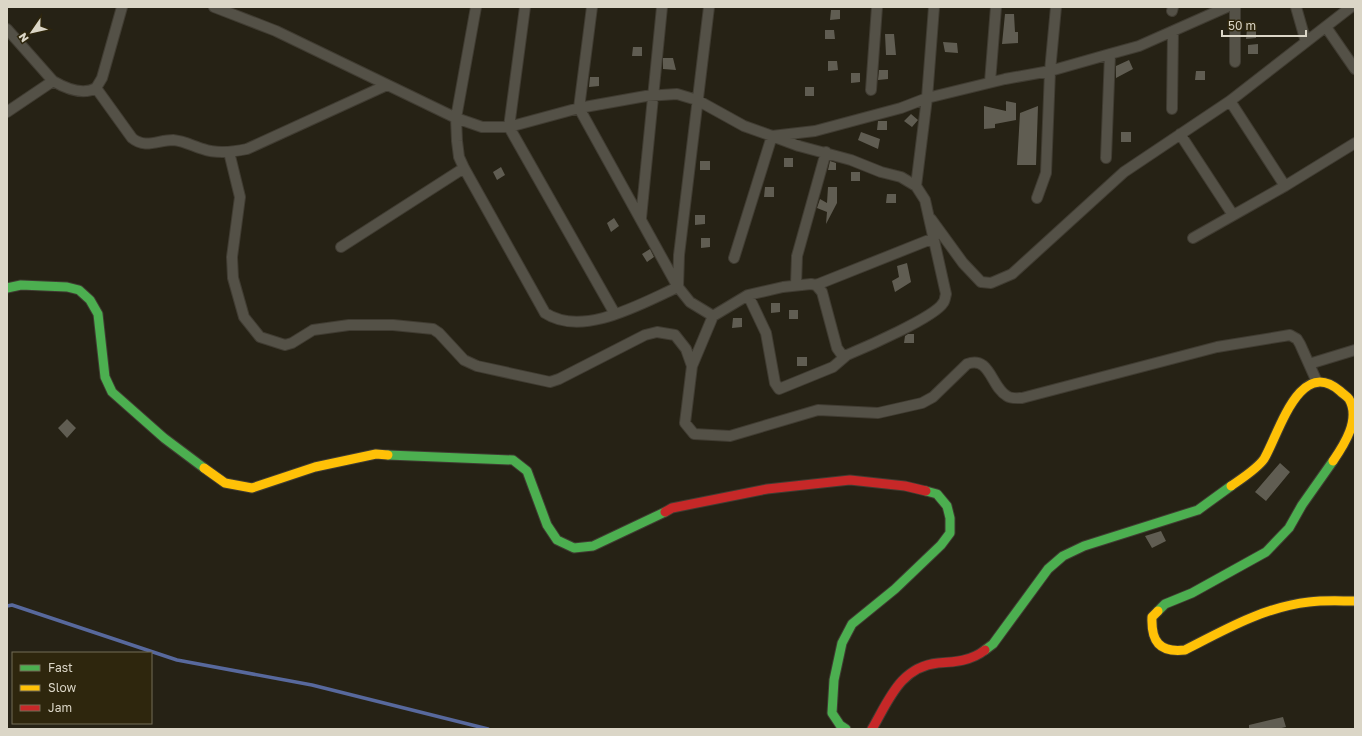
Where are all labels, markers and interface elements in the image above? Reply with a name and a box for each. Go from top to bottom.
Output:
north arrow [12,12,52,52]
scale bar [1222,12,1306,38]
text: 50 m [1228,18,1256,33]
text: N [16,31,31,45]
legend [12,652,152,724]
text: Fast [48,660,73,675]
text: Slow [48,680,76,695]
text: Jam [48,700,72,715]

